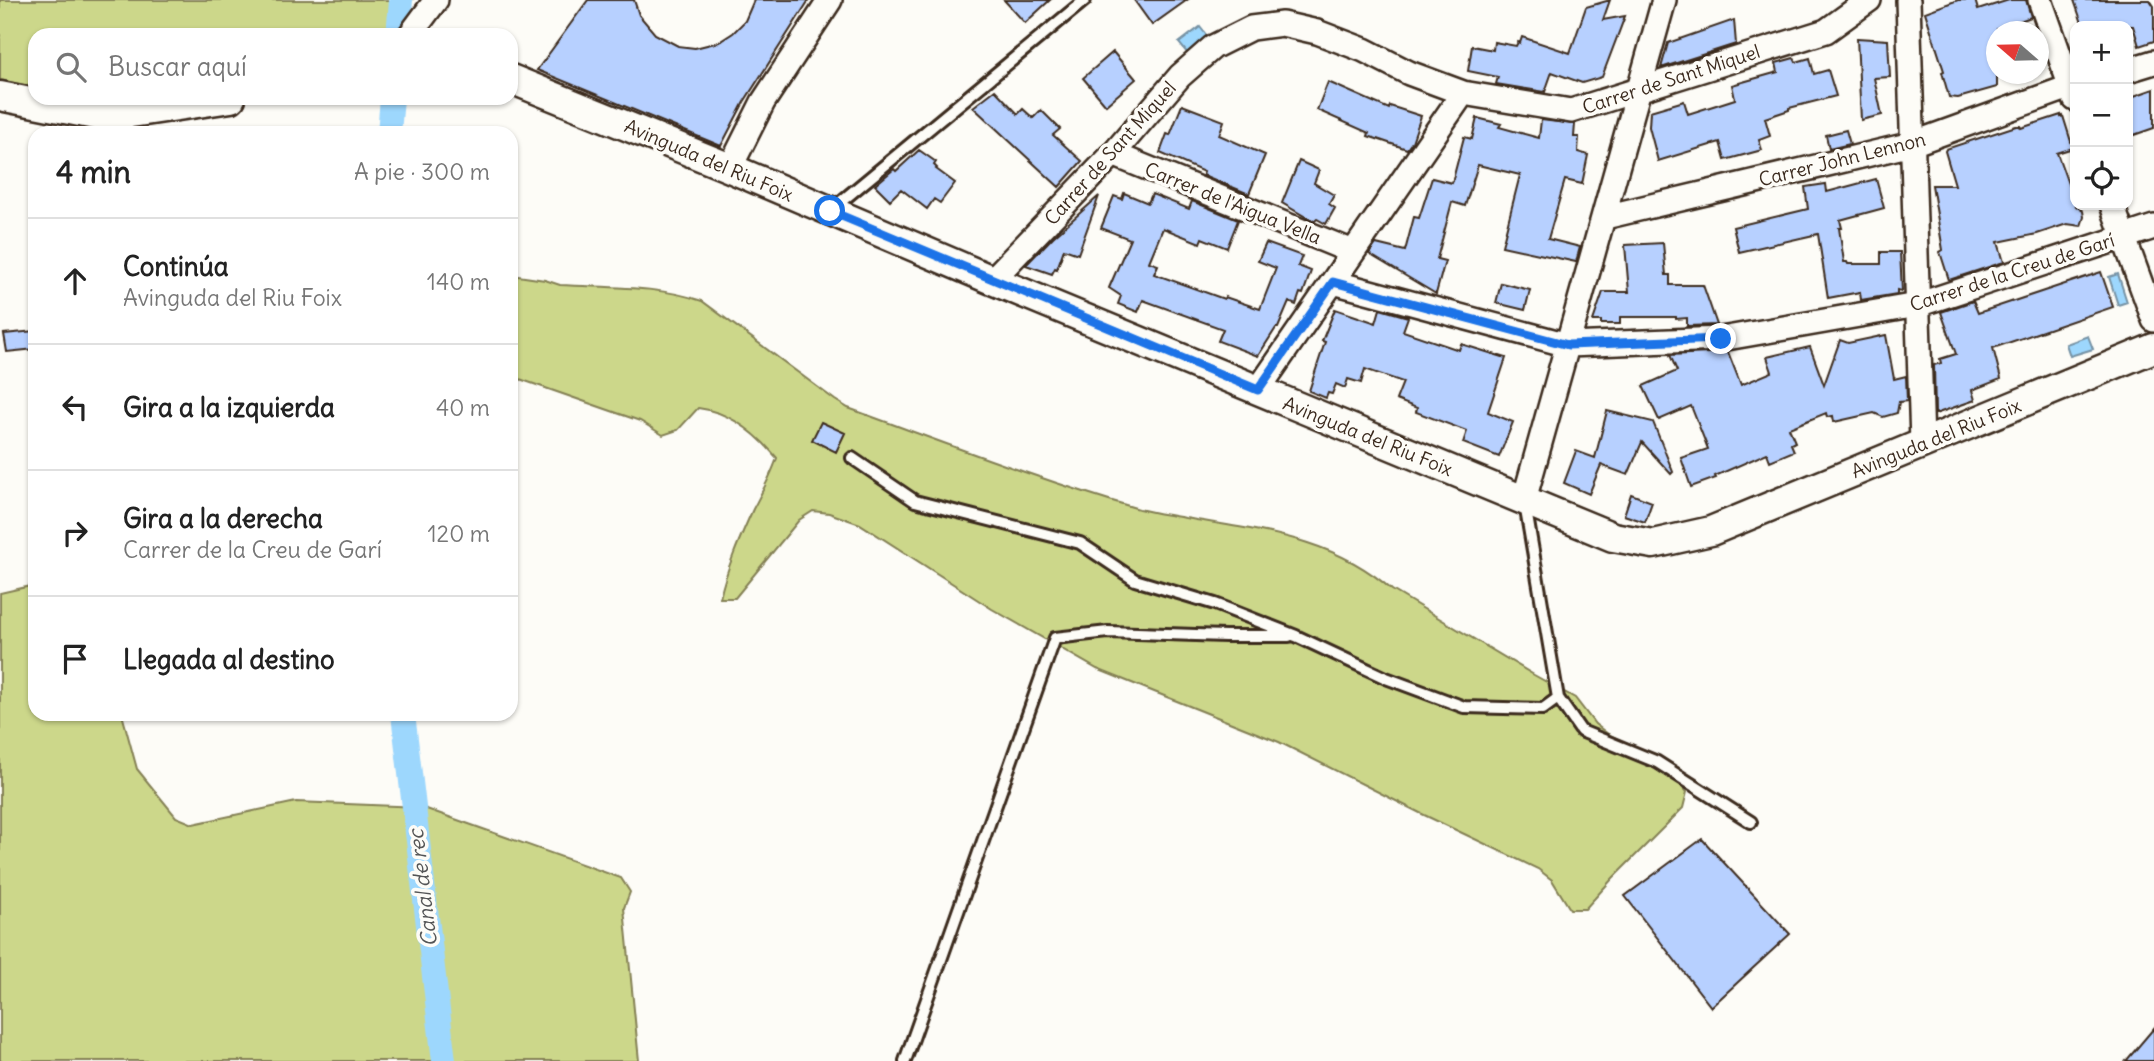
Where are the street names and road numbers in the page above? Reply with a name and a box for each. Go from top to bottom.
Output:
street label: Carrer de Sant Miquel [1579,39,1763,119]
street label: Carrer de Sant Miquel [1039,76,1181,230]
street label: Avinguda del Riu Foix [621,114,798,207]
street label: Carrer John Lennon [1756,127,1928,191]
street label: Carrer de l'Aigua Vella [1141,157,1325,249]
street label: Carrer de la Creu de Garí [1907,228,2117,316]
street label: Avinguda del Riu Foix [1280,391,1457,481]
street label: Avinguda del Riu Foix [1848,393,2025,483]

